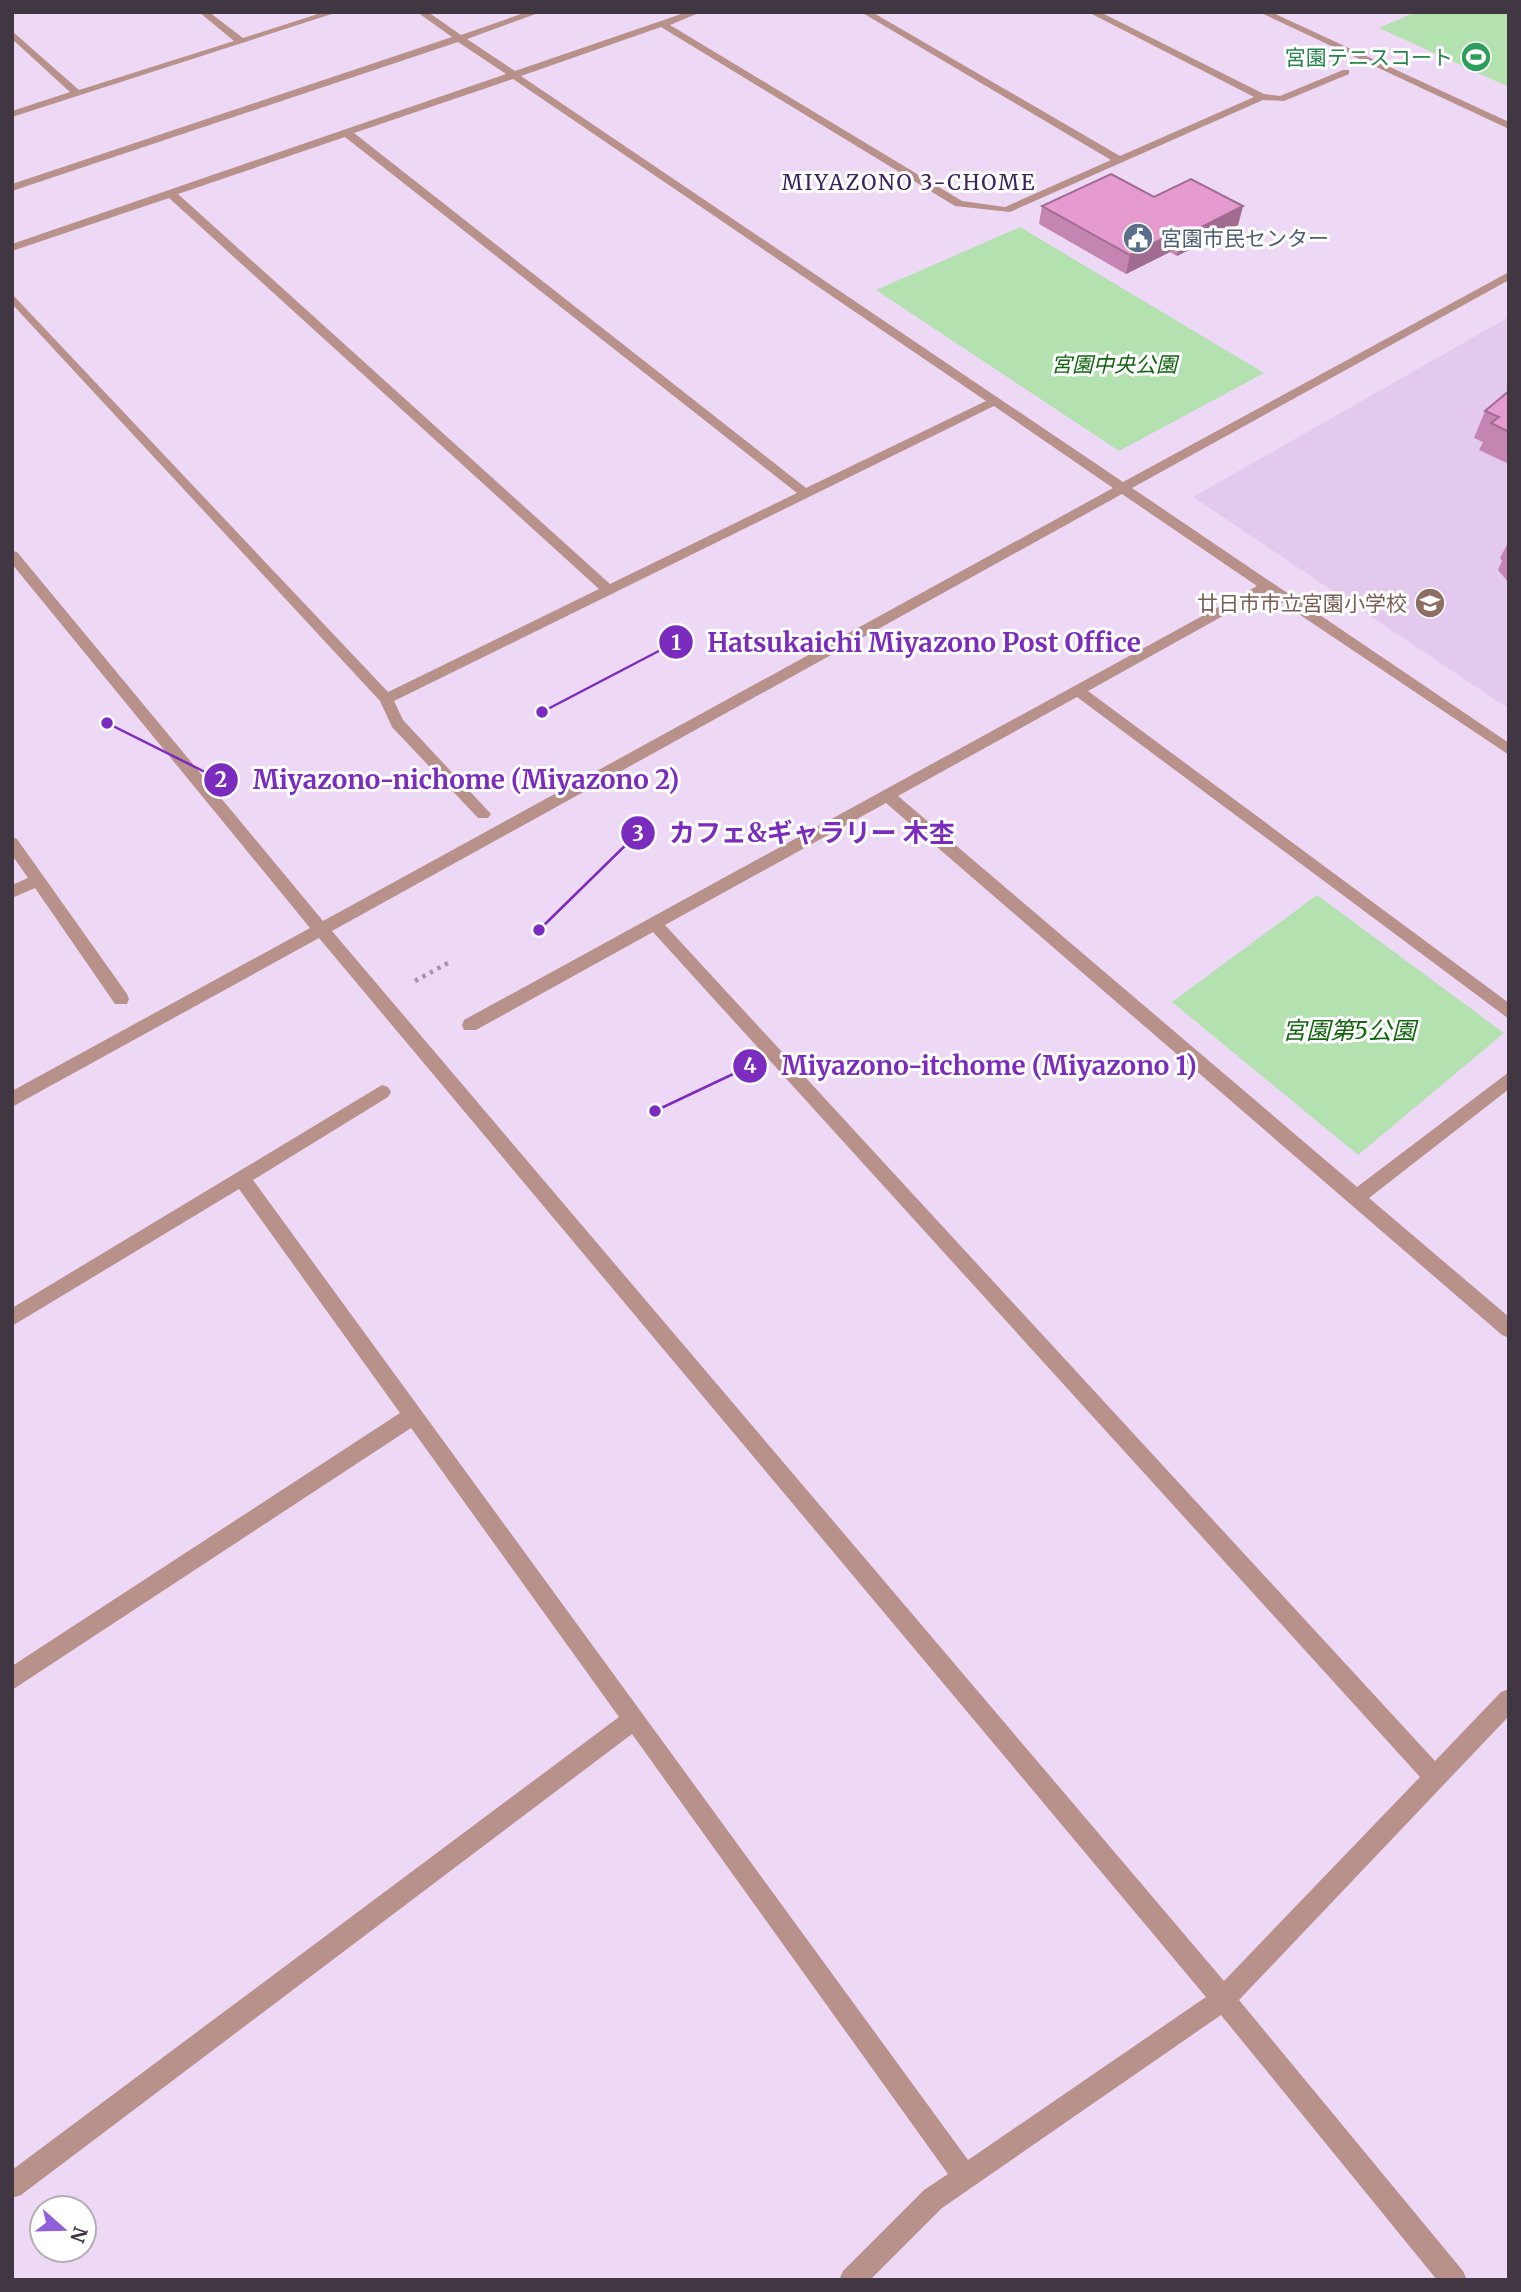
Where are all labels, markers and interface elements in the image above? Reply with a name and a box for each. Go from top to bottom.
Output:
sports icon: 宮園テニスコート [1459,40,1493,74]
place label: 宮園テニスコート [1285,44,1453,71]
district label: MIYAZONO 3-CHOME [782,169,1036,196]
public building icon: 宮園市民センター [1121,221,1155,255]
place label: 宮園市民センター [1161,225,1329,252]
park label: 宮園中央公園 [1051,351,1180,378]
school or university icon: 廿日市市立宮園小学校 [1413,586,1447,620]
place label: 廿日市市立宮園小学校 [1197,590,1407,617]
callout: Hatsukaichi Miyazono Post Office [658,619,1155,666]
text: Hatsukaichi Miyazono Post Office [707,626,1141,659]
text: 1 [671,629,681,656]
callout: Miyazono-nichome (Miyazono 2) [204,756,693,803]
text: Miyazono-nichome (Miyazono 2) [253,763,679,796]
text: 2 [215,766,227,793]
callout: カフェ&ギャラリー 木杢 [620,810,969,857]
text: カフェ&ギャラリー 木杢 [669,816,955,849]
text: 3 [632,820,644,847]
park label: 宮園第5公園 [1282,1015,1419,1046]
callout: Miyazono-itchome (Miyazono 1) [733,1042,1211,1089]
text: Miyazono-itchome (Miyazono 1) [781,1049,1197,1082]
text: 4 [743,1052,757,1079]
north arrow [28,2194,98,2264]
text: N [65,2224,93,2246]

